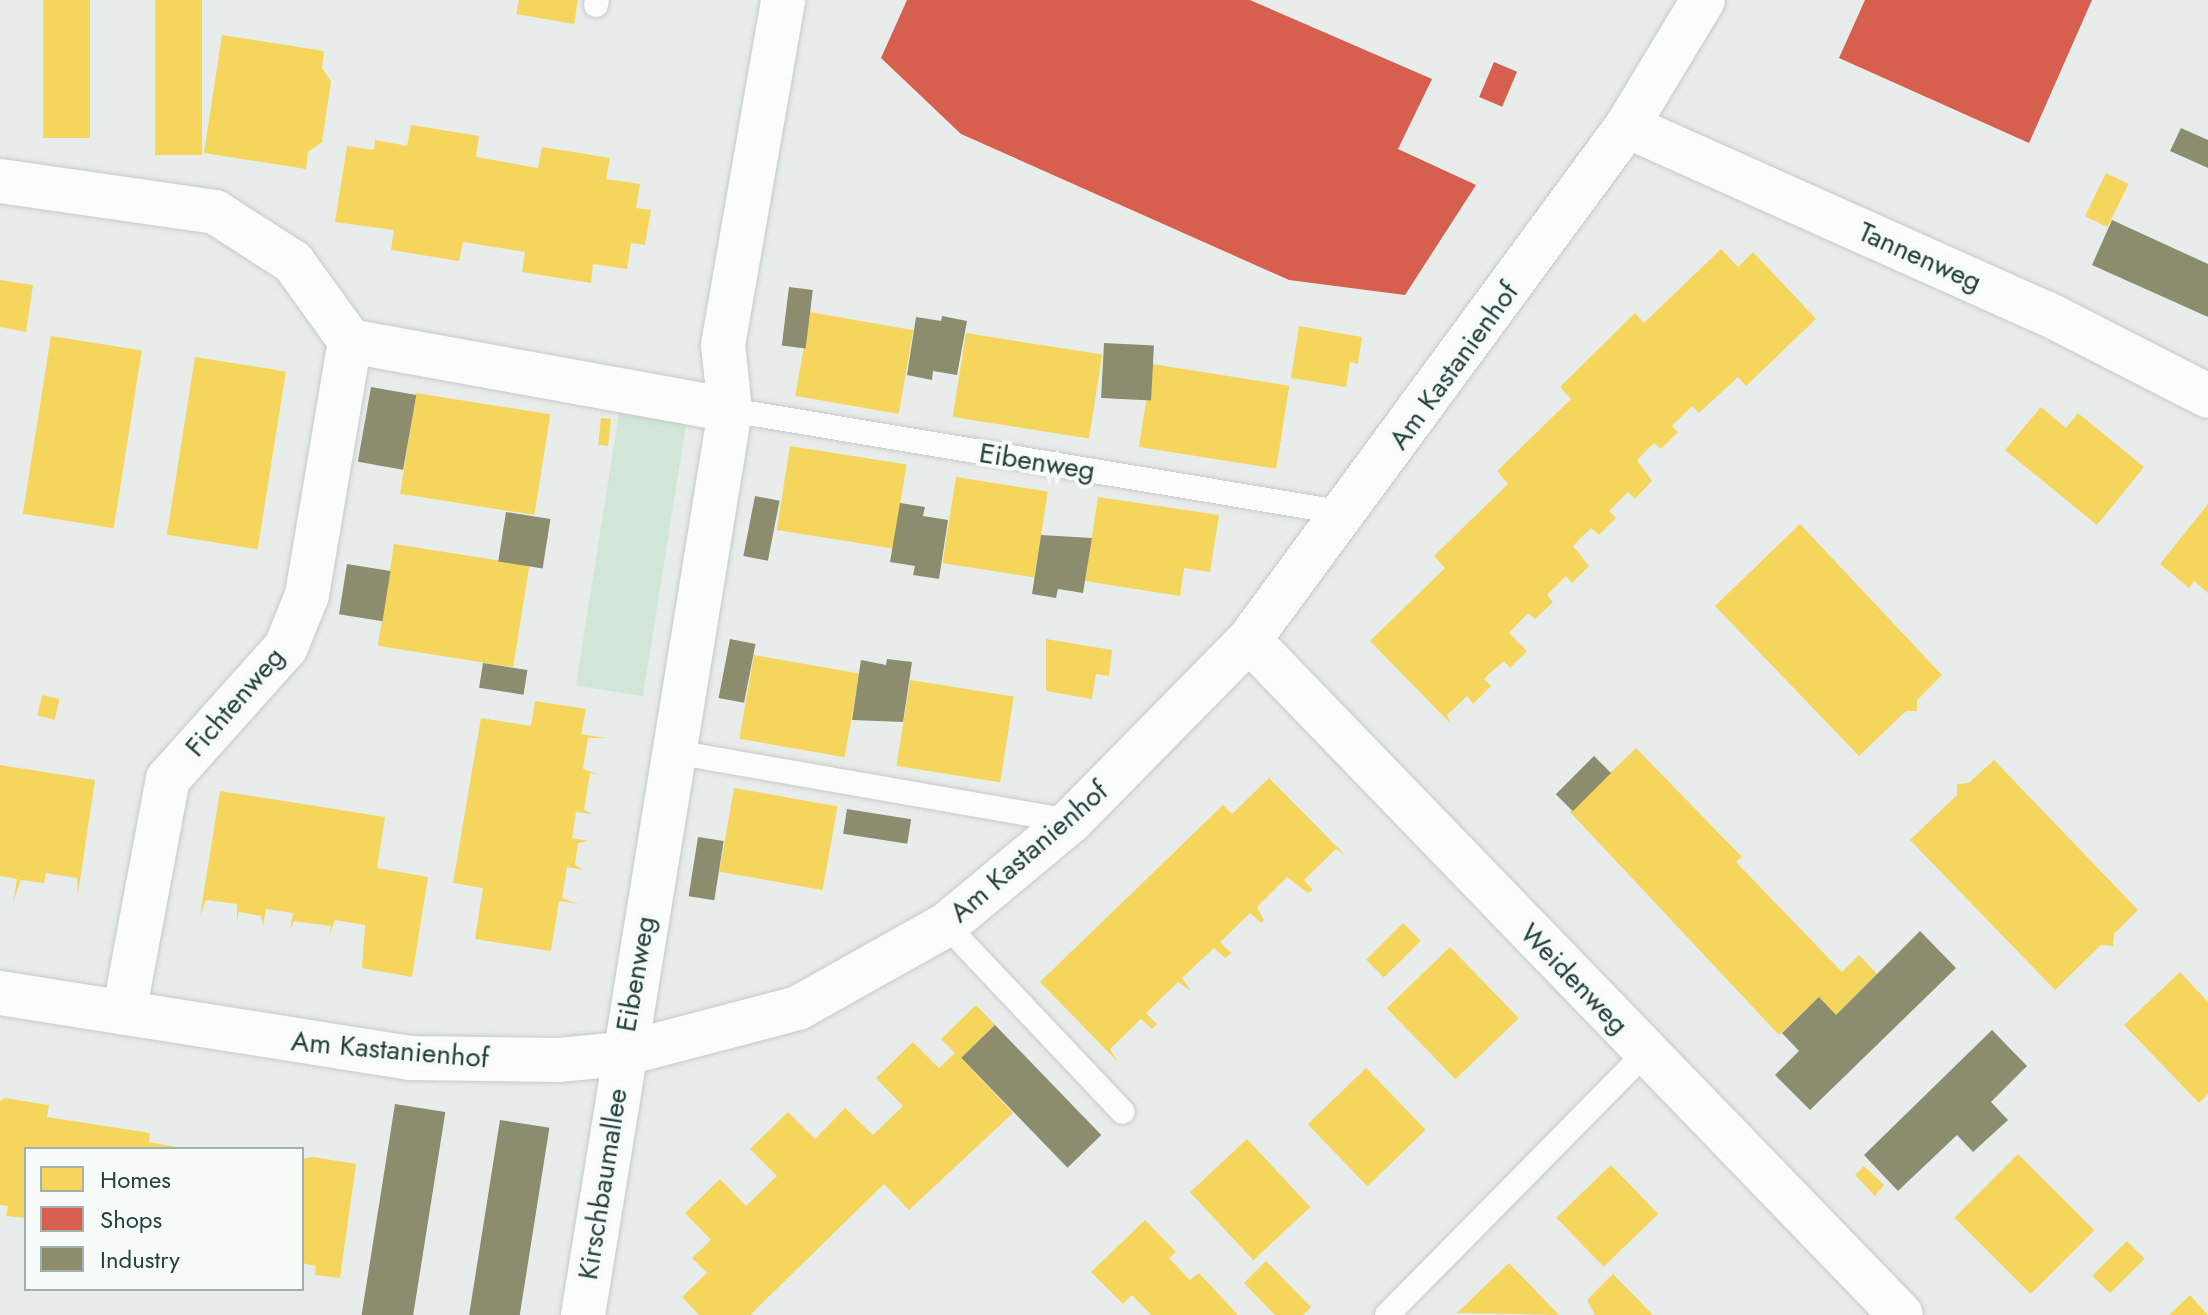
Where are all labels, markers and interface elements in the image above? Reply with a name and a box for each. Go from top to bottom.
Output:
street label: Tannenweg [1853,215,1987,299]
street label: Am Kastanienhof [1382,276,1526,456]
street label: Eibenweg [977,436,1097,488]
street label: Fichtenweg [178,640,292,764]
street label: Am Kastanienhof [943,774,1115,930]
street label: Eibenweg [609,914,663,1034]
street label: Weidenweg [1513,917,1635,1041]
street label: Am Kastanienhof [290,1025,490,1075]
street label: Kirschbaumallee [571,1086,635,1282]
legend [24,1147,304,1291]
text: Homes [100,1162,171,1197]
text: Shops [100,1202,162,1237]
text: Industry [100,1242,180,1277]

